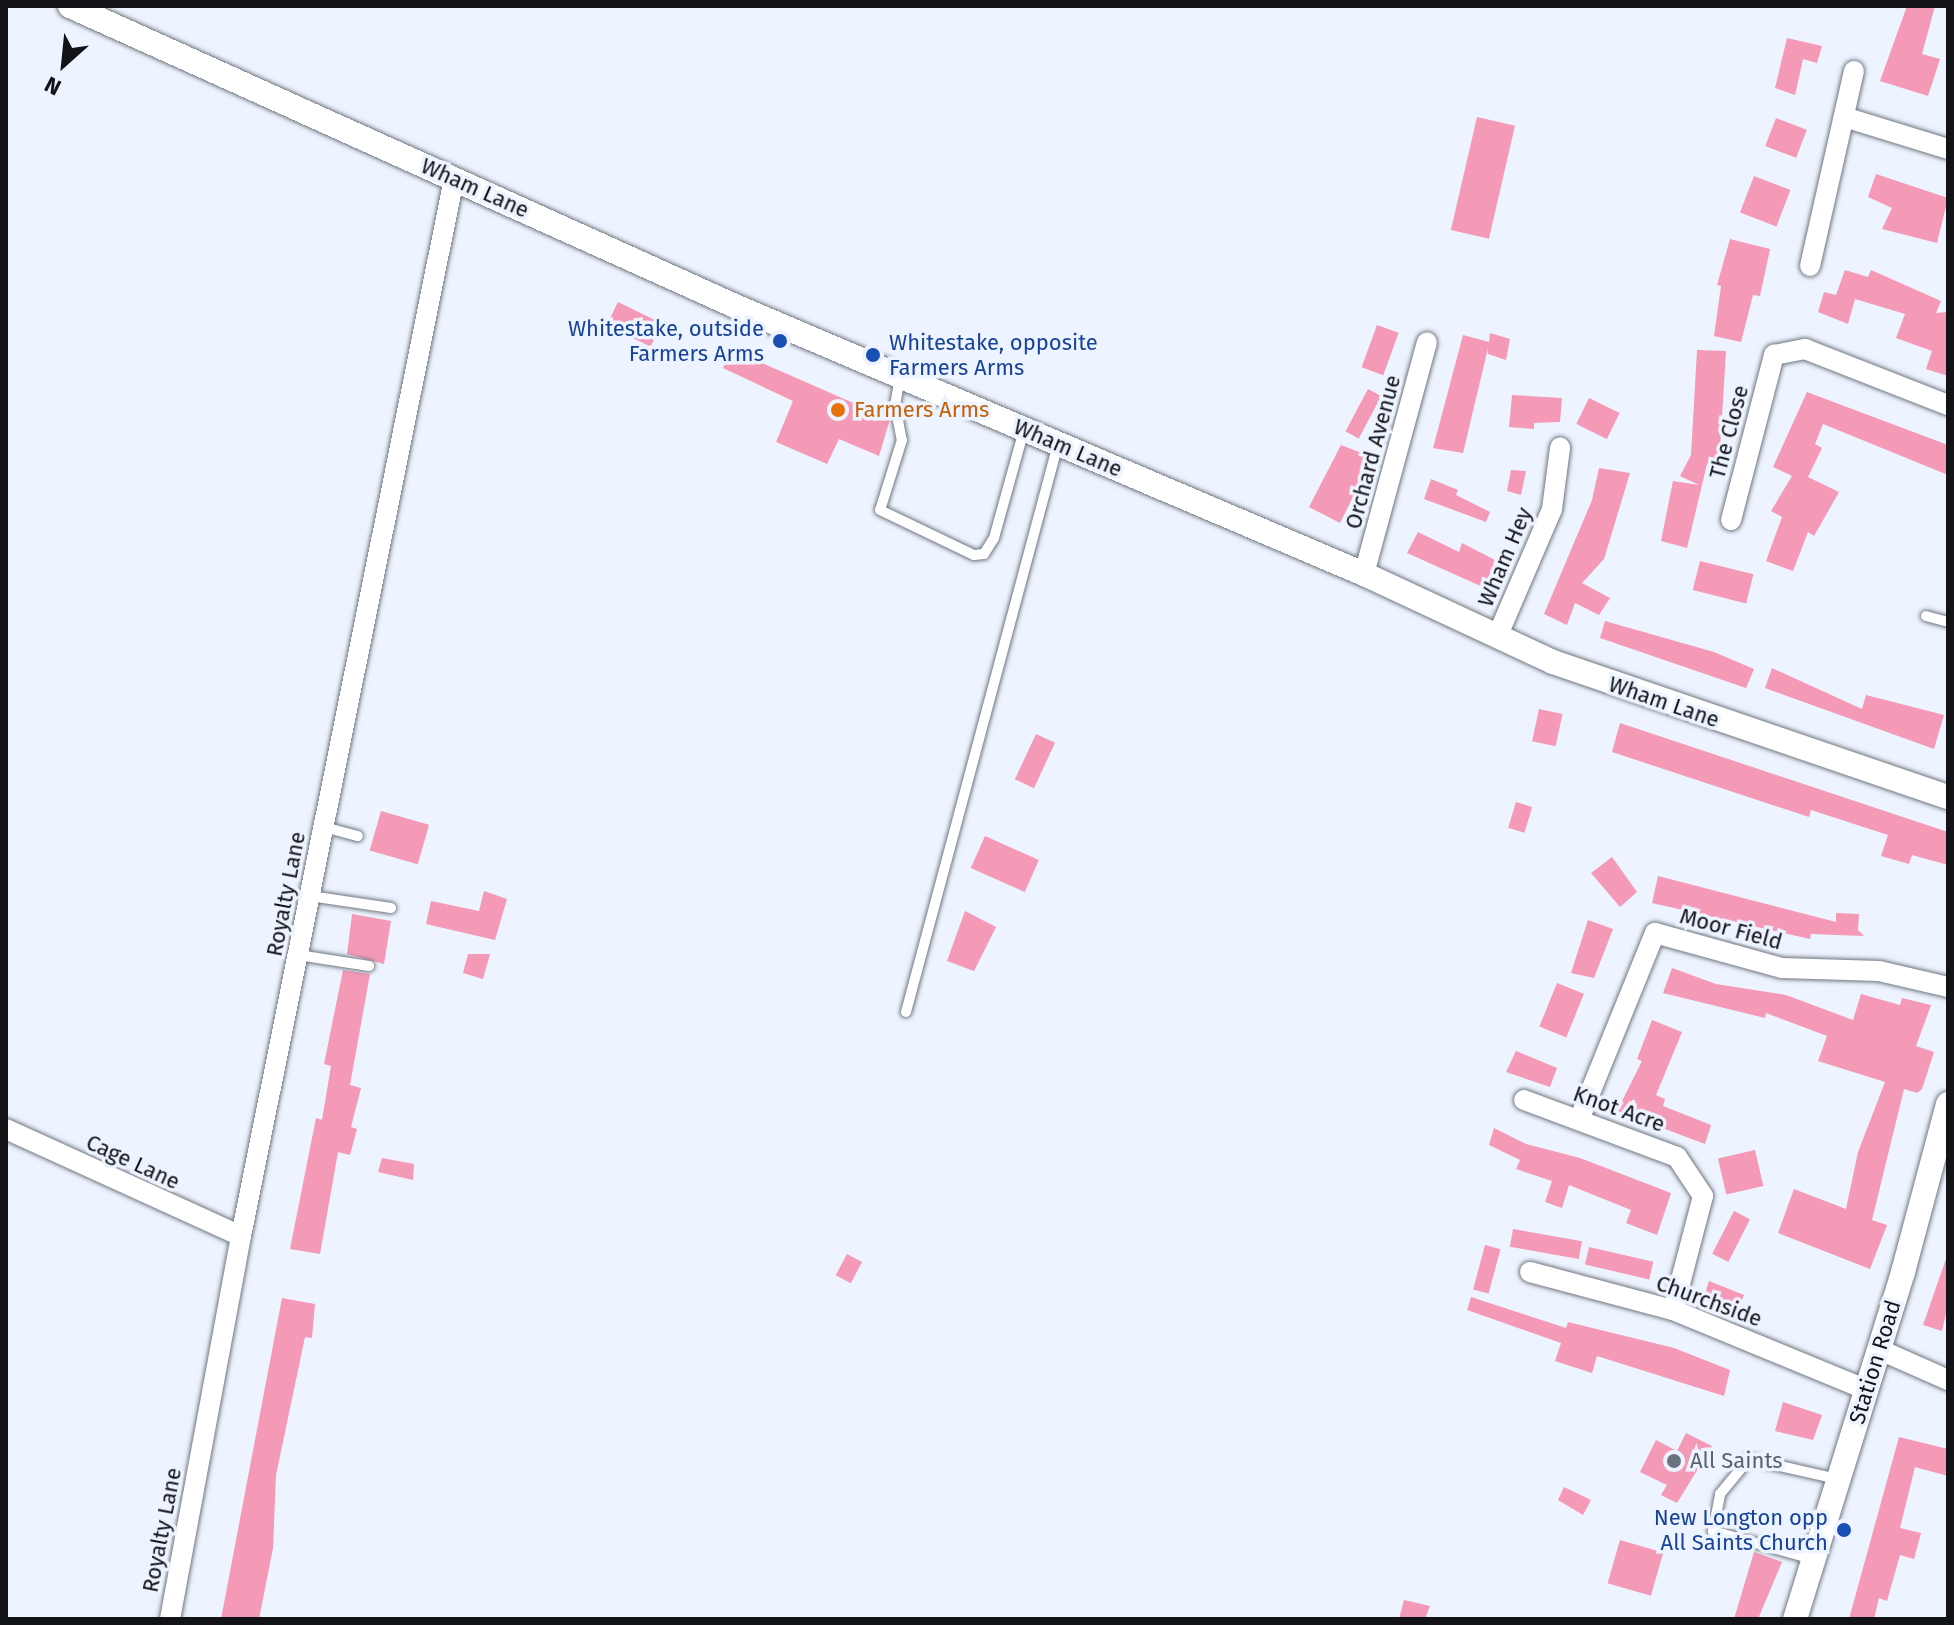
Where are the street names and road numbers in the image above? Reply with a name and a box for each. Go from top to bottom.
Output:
street label: Wham Lane [417,152,533,224]
street label: Orchard Avenue [1340,372,1406,532]
street label: The Close [1704,382,1754,482]
street label: Wham Lane [1010,413,1126,483]
street label: Wham Hey [1472,503,1538,611]
street label: Wham Lane [1605,671,1723,733]
street label: Royalty Lane [261,829,311,959]
street label: Moor Field [1677,903,1785,955]
street label: Knot Acre [1570,1080,1668,1138]
street label: Cage Lane [82,1129,184,1195]
street label: Churchside [1652,1270,1766,1332]
street label: Station Road [1844,1297,1906,1427]
street label: Royalty Lane [137,1465,187,1595]

